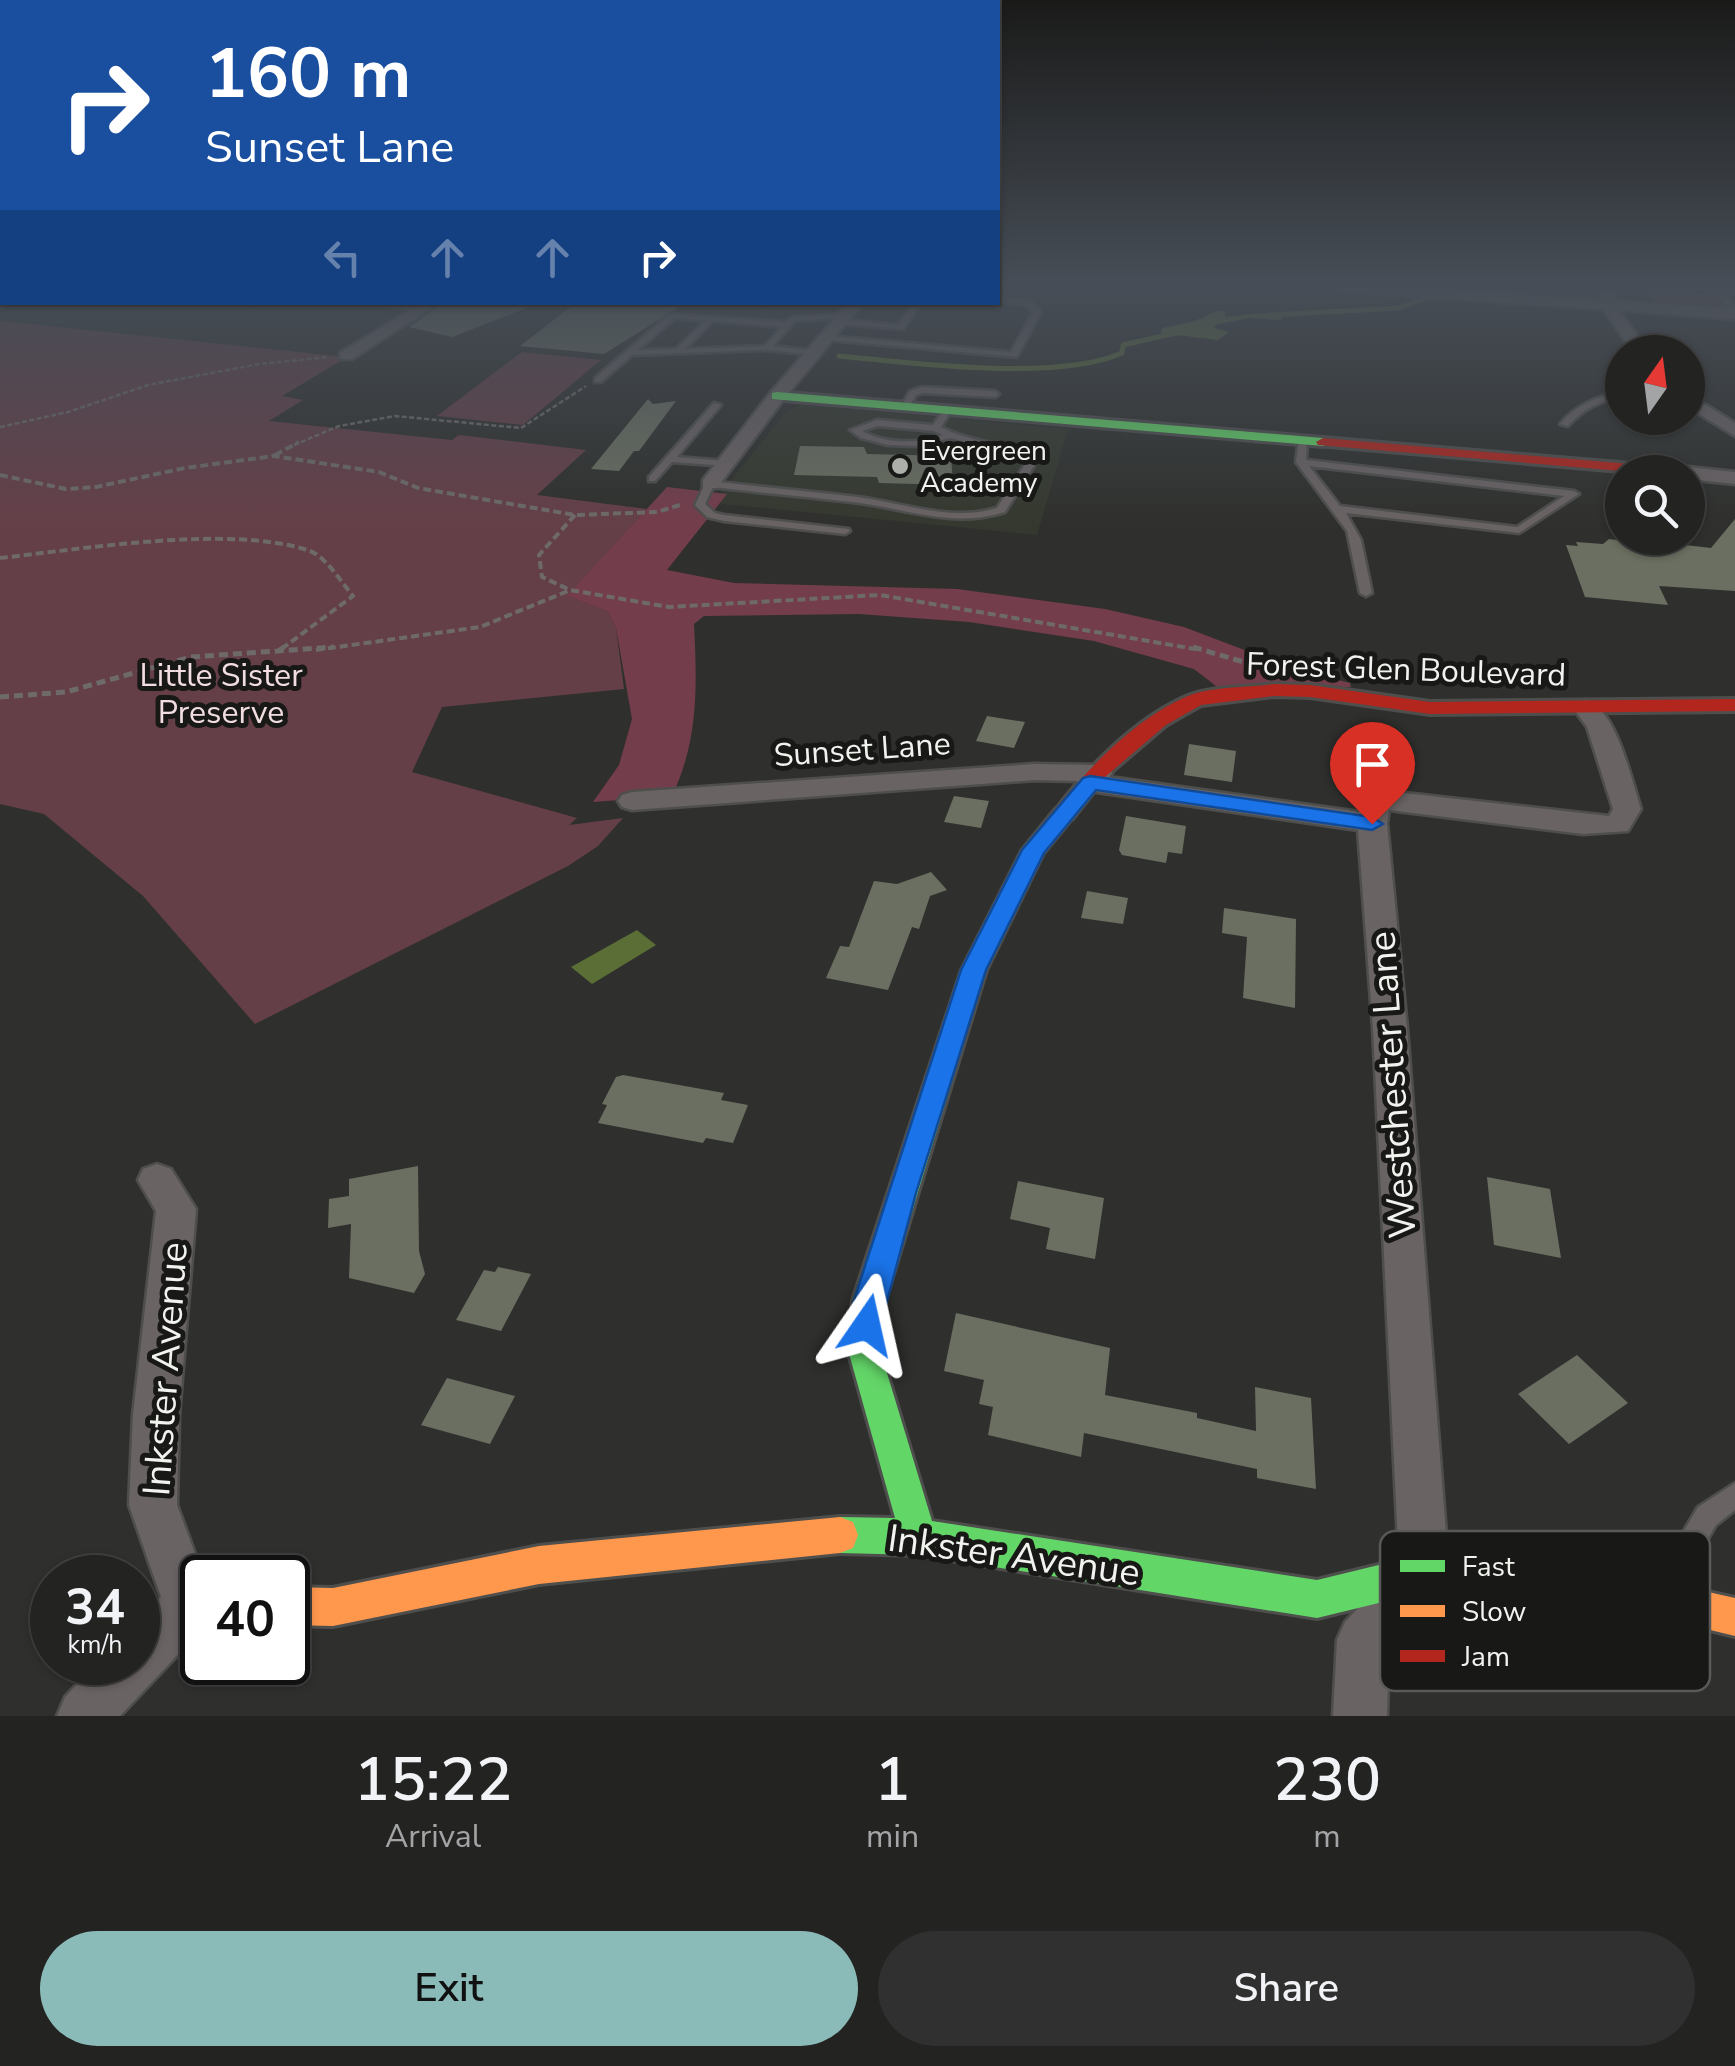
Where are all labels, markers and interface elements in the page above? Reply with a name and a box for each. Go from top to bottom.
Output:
text: 160 m [205,26,411,122]
icon: right [40,40,170,170]
text: Sunset Lane [205,117,454,178]
icon: left [315,230,370,285]
icon: ahead [420,230,475,285]
icon: ahead [525,230,580,285]
icon: right [630,230,685,285]
north arrow [1605,335,1705,435]
map controls [1605,335,1705,555]
place label: Evergreen Academy [920,432,1047,502]
marker: Evergreen Academy [889,455,911,477]
button: search [1605,455,1705,555]
street label: Forest Glen Boulevard [1245,642,1567,697]
park label: Little Sister Preserve [139,654,303,734]
street label: Sunset Lane [772,722,952,777]
pin [1330,722,1415,825]
icon: arrive [1345,737,1400,792]
street label: Westchester Lane [1356,930,1429,1240]
street label: Inkster Avenue [131,1241,200,1498]
position arrow [815,1273,919,1377]
street label: Inkster Avenue [885,1513,1143,1598]
legend [1380,1531,1710,1691]
text: Fast [1462,1548,1515,1586]
speed limit sign: 40 [180,1555,310,1685]
text: 34 [65,1573,125,1642]
text: Slow [1462,1593,1526,1631]
text: km/h [67,1628,123,1662]
text: Jam [1461,1638,1510,1676]
text: 15:22 [354,1739,512,1821]
text: 1 [875,1739,911,1821]
text: 230 [1273,1739,1381,1821]
text: Arrival [385,1815,481,1858]
text: min [866,1815,919,1858]
text: m [1313,1815,1341,1858]
button: Exit [40,1931,858,2046]
button: Share [878,1931,1695,2046]

